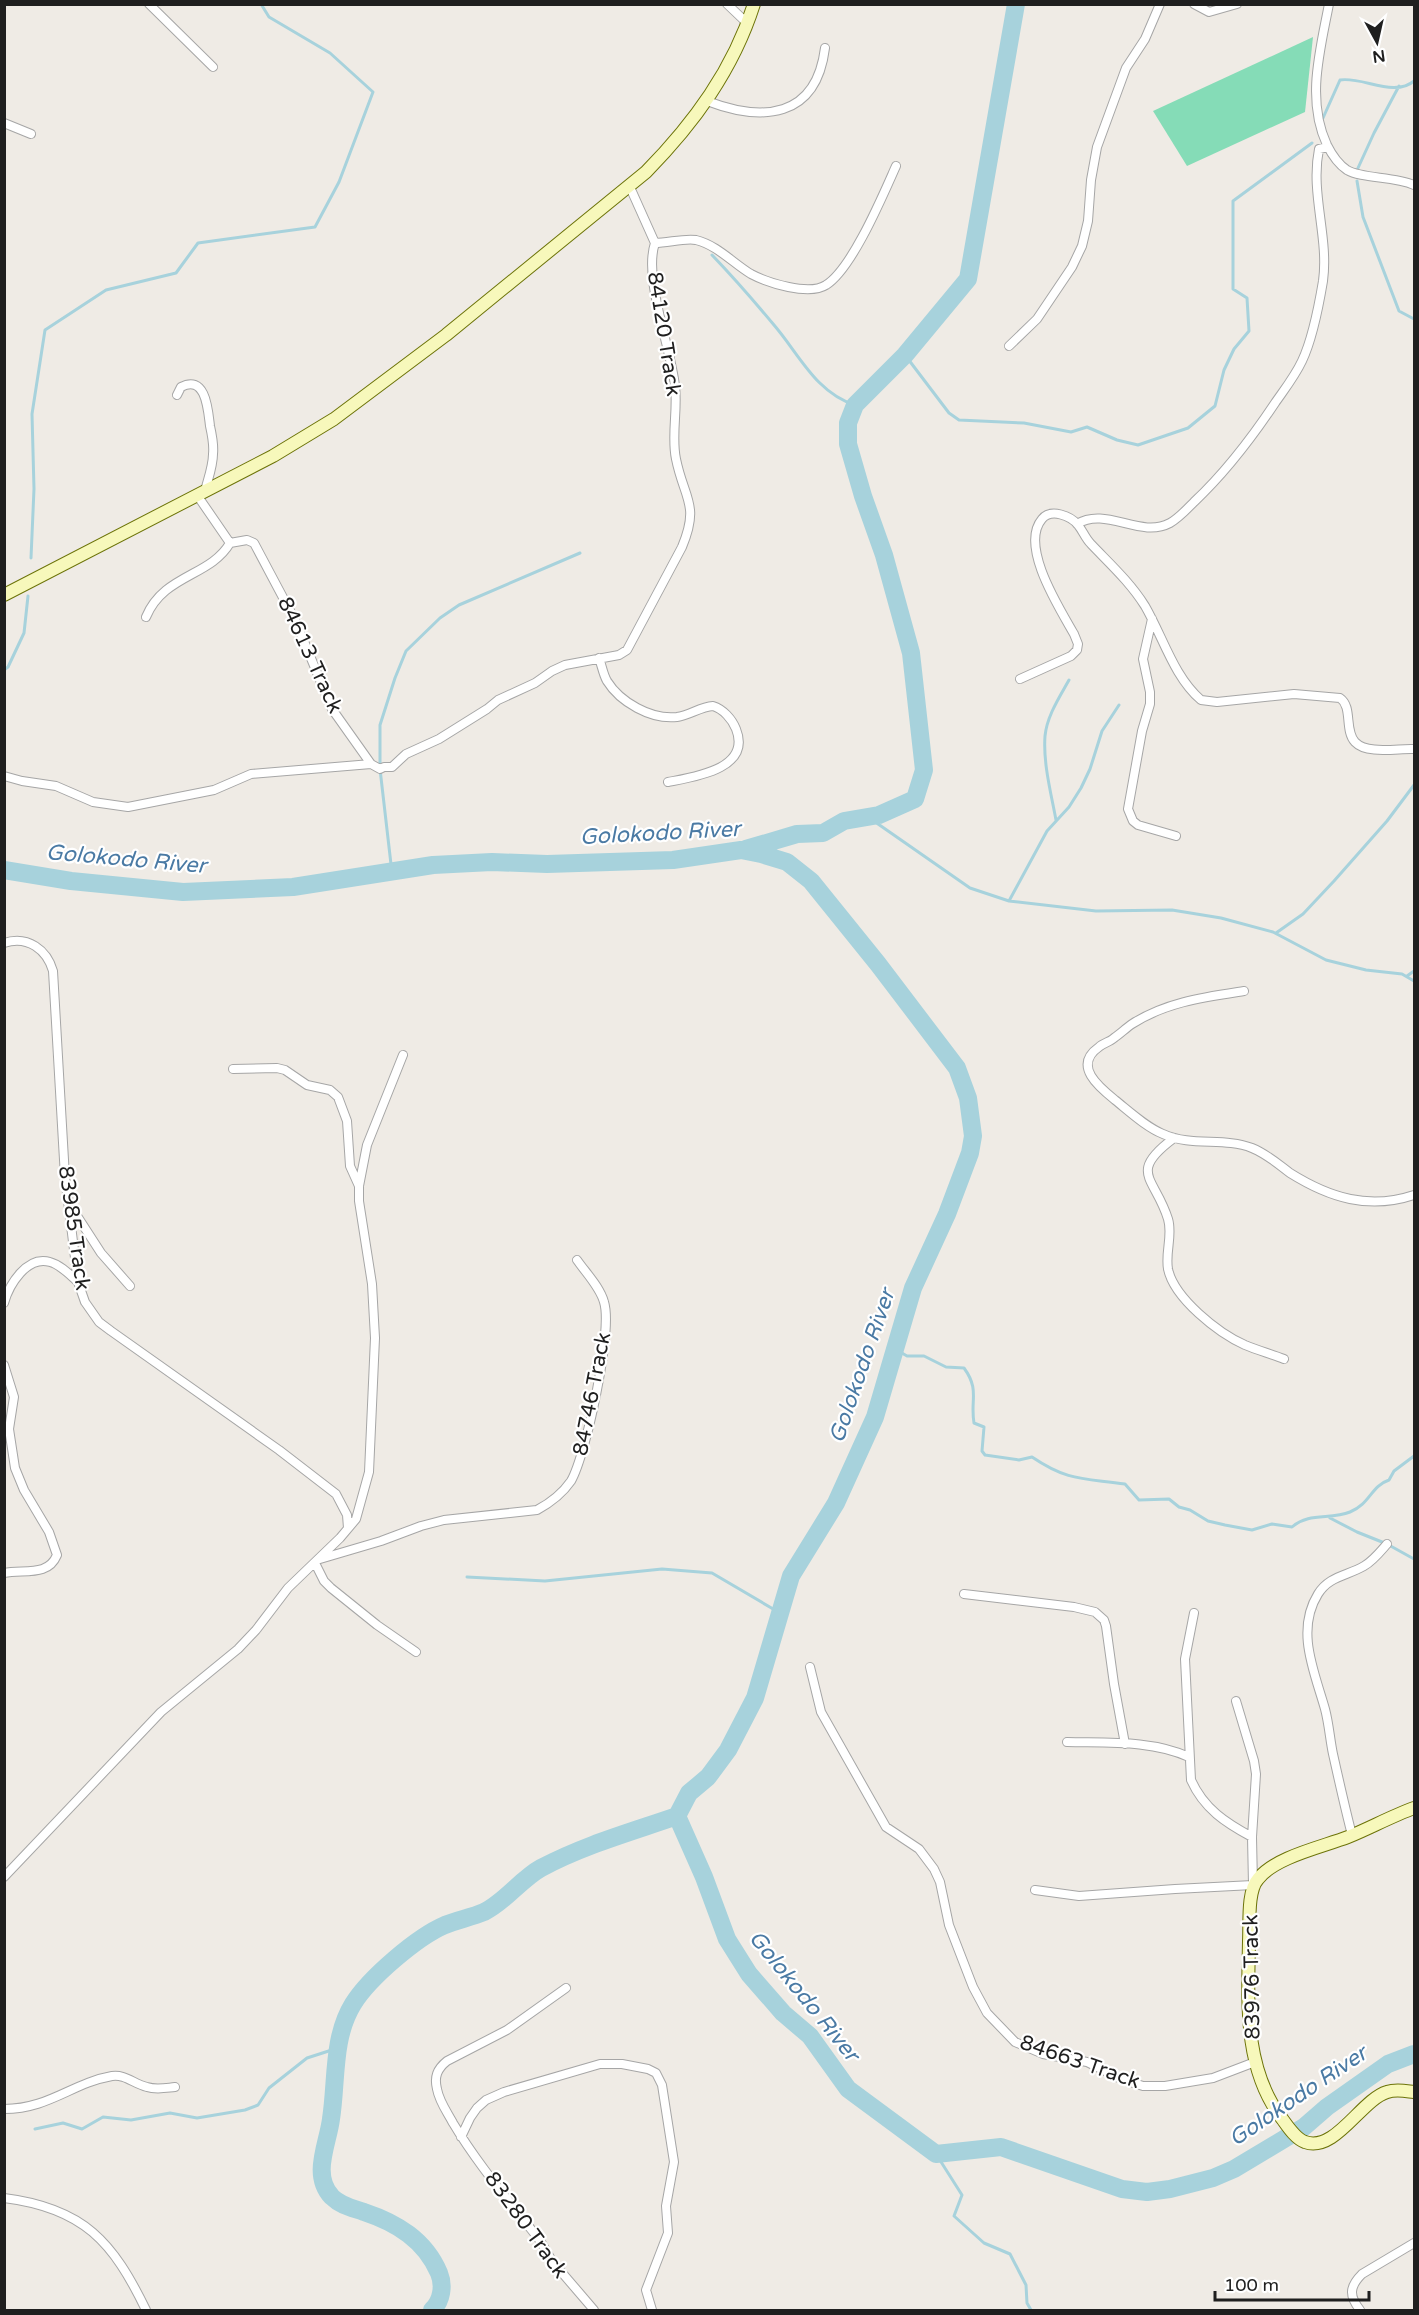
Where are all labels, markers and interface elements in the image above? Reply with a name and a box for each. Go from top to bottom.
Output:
north arrow [1347,12,1407,72]
text: N [1371,45,1387,67]
street label: 84120 Track [642,270,686,398]
street label: 84613 Track [272,593,348,717]
water label: Golokodo River [579,816,743,850]
water label: Golokodo River [45,839,210,879]
street label: 83985 Track [53,1164,95,1292]
water label: Golokodo River [824,1283,901,1446]
street label: 84746 Track [568,1330,616,1458]
street label: 83976 Track [1238,1914,1266,2040]
water label: Golokodo River [743,1925,866,2069]
street label: 84663 Track [1017,2030,1143,2094]
water label: Golokodo River [1224,2039,1374,2152]
street label: 83280 Track [479,2167,573,2283]
scale bar [1215,2264,1370,2302]
text: 100 m [1224,2274,1279,2296]

